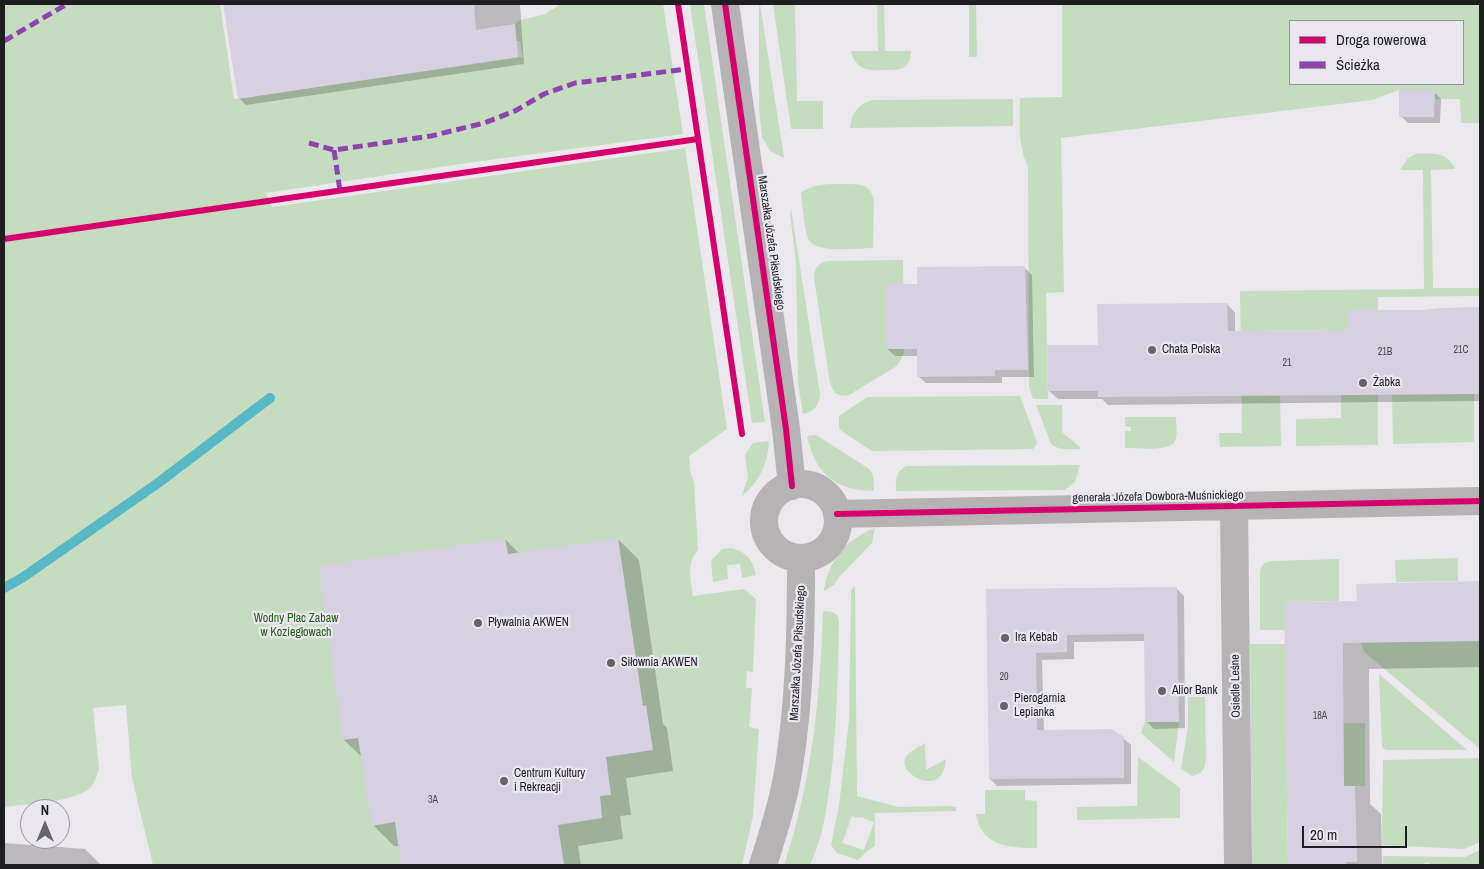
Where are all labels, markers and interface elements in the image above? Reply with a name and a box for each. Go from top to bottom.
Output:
legend [1289,20,1464,85]
text: Droga rowerowa [1336,29,1426,50]
text: Ścieżka [1336,54,1380,75]
street label: Marszałka Józefa Piłsudskiego [754,175,788,311]
place label: Chata Polska [1162,343,1221,357]
marker: Chata Polska [1146,344,1158,356]
house number: 21C [1453,344,1469,356]
house number: 21B [1378,346,1392,358]
house number: 21 [1282,357,1292,369]
place label: Żabka [1373,376,1400,390]
marker: Żabka [1357,377,1369,389]
street label: generała Józefa Dowbora-Muśnickiego [1072,488,1244,506]
street label: Marszałka Józefa Piłsudskiego [787,585,809,721]
park label: Wodny Plac Zabaw w Koziegłowach [254,612,338,640]
place label: Pływalnia AKWEN [488,616,569,630]
marker: Pływalnia AKWEN [472,617,484,629]
place label: Ira Kebab [1015,631,1058,645]
marker: Ira Kebab [999,632,1011,644]
street label: Osiedle Leśne [1228,654,1244,718]
place label: Siłownia AKWEN [621,656,698,670]
marker: Siłownia AKWEN [605,657,617,669]
house number: 20 [999,671,1009,683]
place label: Alior Bank [1172,684,1217,698]
marker: Alior Bank [1156,685,1168,697]
place label: Pierogarnia Lepianka [1014,692,1065,720]
marker: Pierogarnia Lepianka [998,700,1010,712]
house number: 18A [1313,710,1327,722]
place label: Centrum Kultury i Rekreacji [514,767,585,795]
marker: Centrum Kultury i Rekreacji [498,775,510,787]
house number: 3A [428,794,438,806]
north arrow [20,799,70,849]
text: N [41,801,49,819]
scale bar [1304,816,1409,848]
text: 20 m [1310,824,1337,845]

